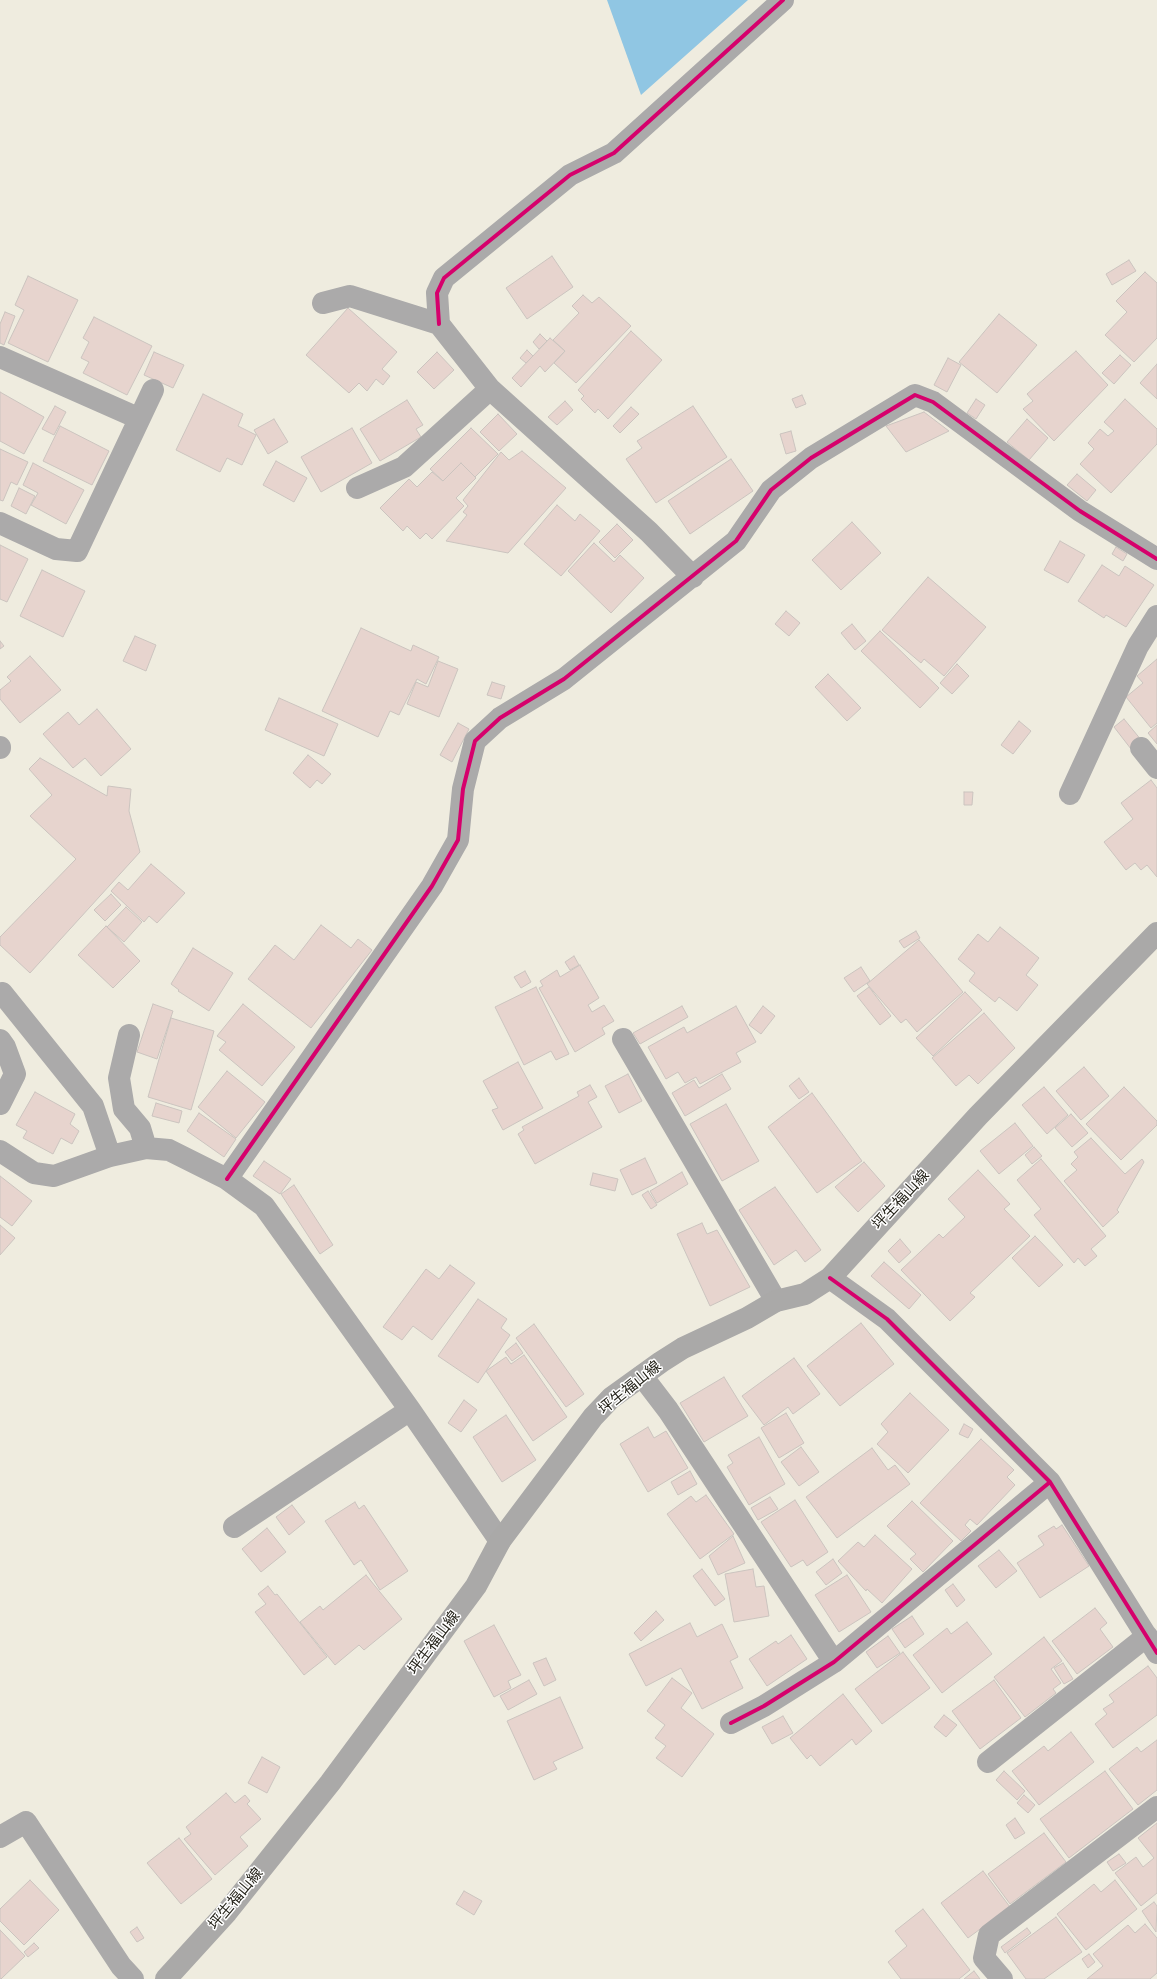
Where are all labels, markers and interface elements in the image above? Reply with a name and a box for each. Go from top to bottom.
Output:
street label: 坪生福山線 [869,1166,933,1234]
street label: 坪生福山線 [595,1357,665,1419]
street label: 坪生福山線 [404,1608,464,1678]
street label: 坪生福山線 [205,1864,267,1934]

